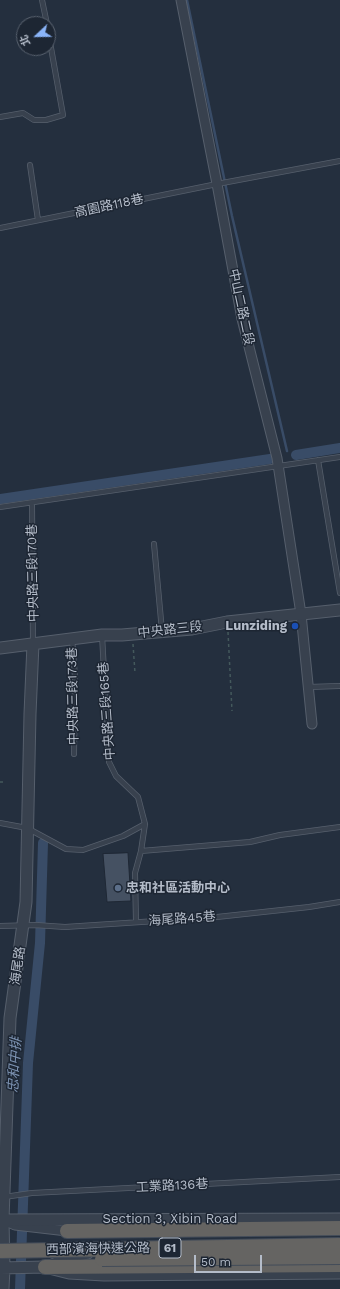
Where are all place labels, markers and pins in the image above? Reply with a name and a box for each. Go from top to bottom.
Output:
place label: Lunziding [225,618,287,634]
marker: Lunziding [290,621,300,631]
place label: 忠和社區活動中心 [126,880,230,896]
marker: 忠和社區活動中心 [113,883,123,893]

